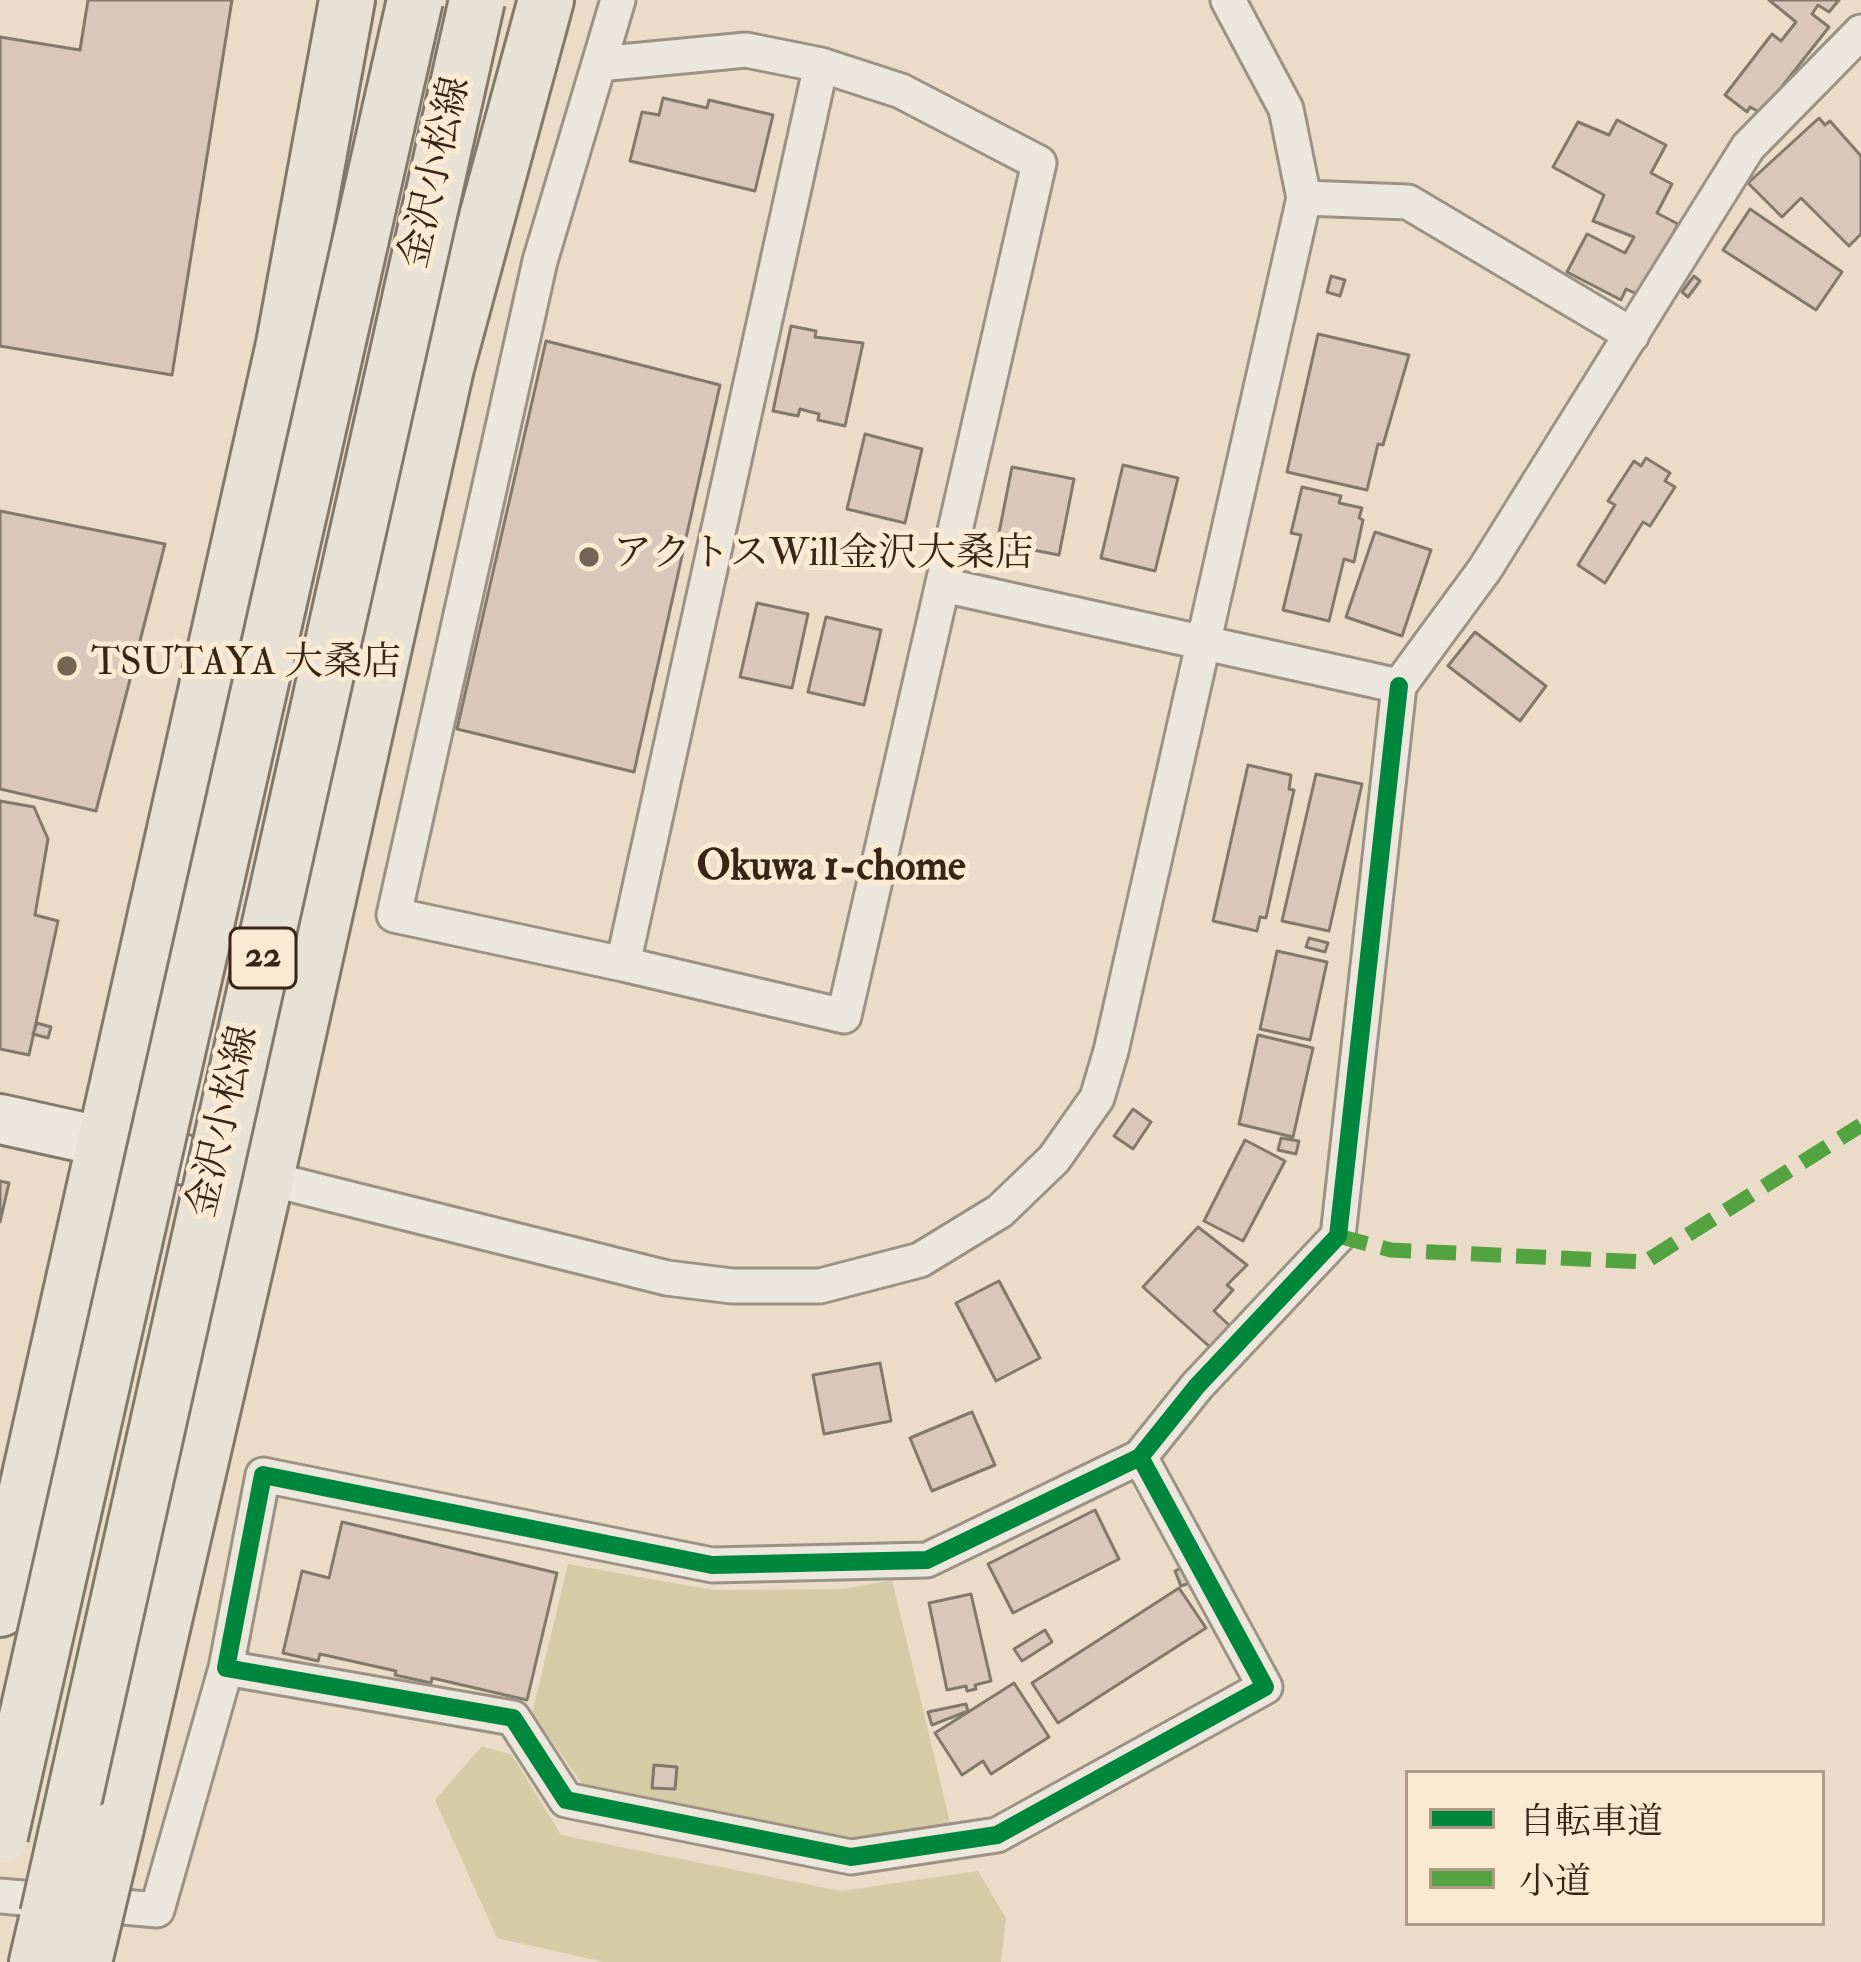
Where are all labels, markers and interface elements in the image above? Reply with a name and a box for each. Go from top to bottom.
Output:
street label: 金沢小松線 [393,73,483,273]
place label: アクトスWill金沢大桑店 [613,534,1034,580]
marker: アクトスWill金沢大桑店 [576,544,602,570]
place label: TSUTAYA 大桑店 [91,643,401,689]
marker: TSUTAYA 大桑店 [54,653,80,679]
district label: Okuwa 1-chome [696,845,966,895]
road number: 22 [230,928,296,988]
street label: 金沢小松線 [181,1022,271,1222]
legend [1405,1770,1825,1926]
text: 自転車道 [1519,1799,1663,1844]
text: 小道 [1519,1859,1591,1904]

